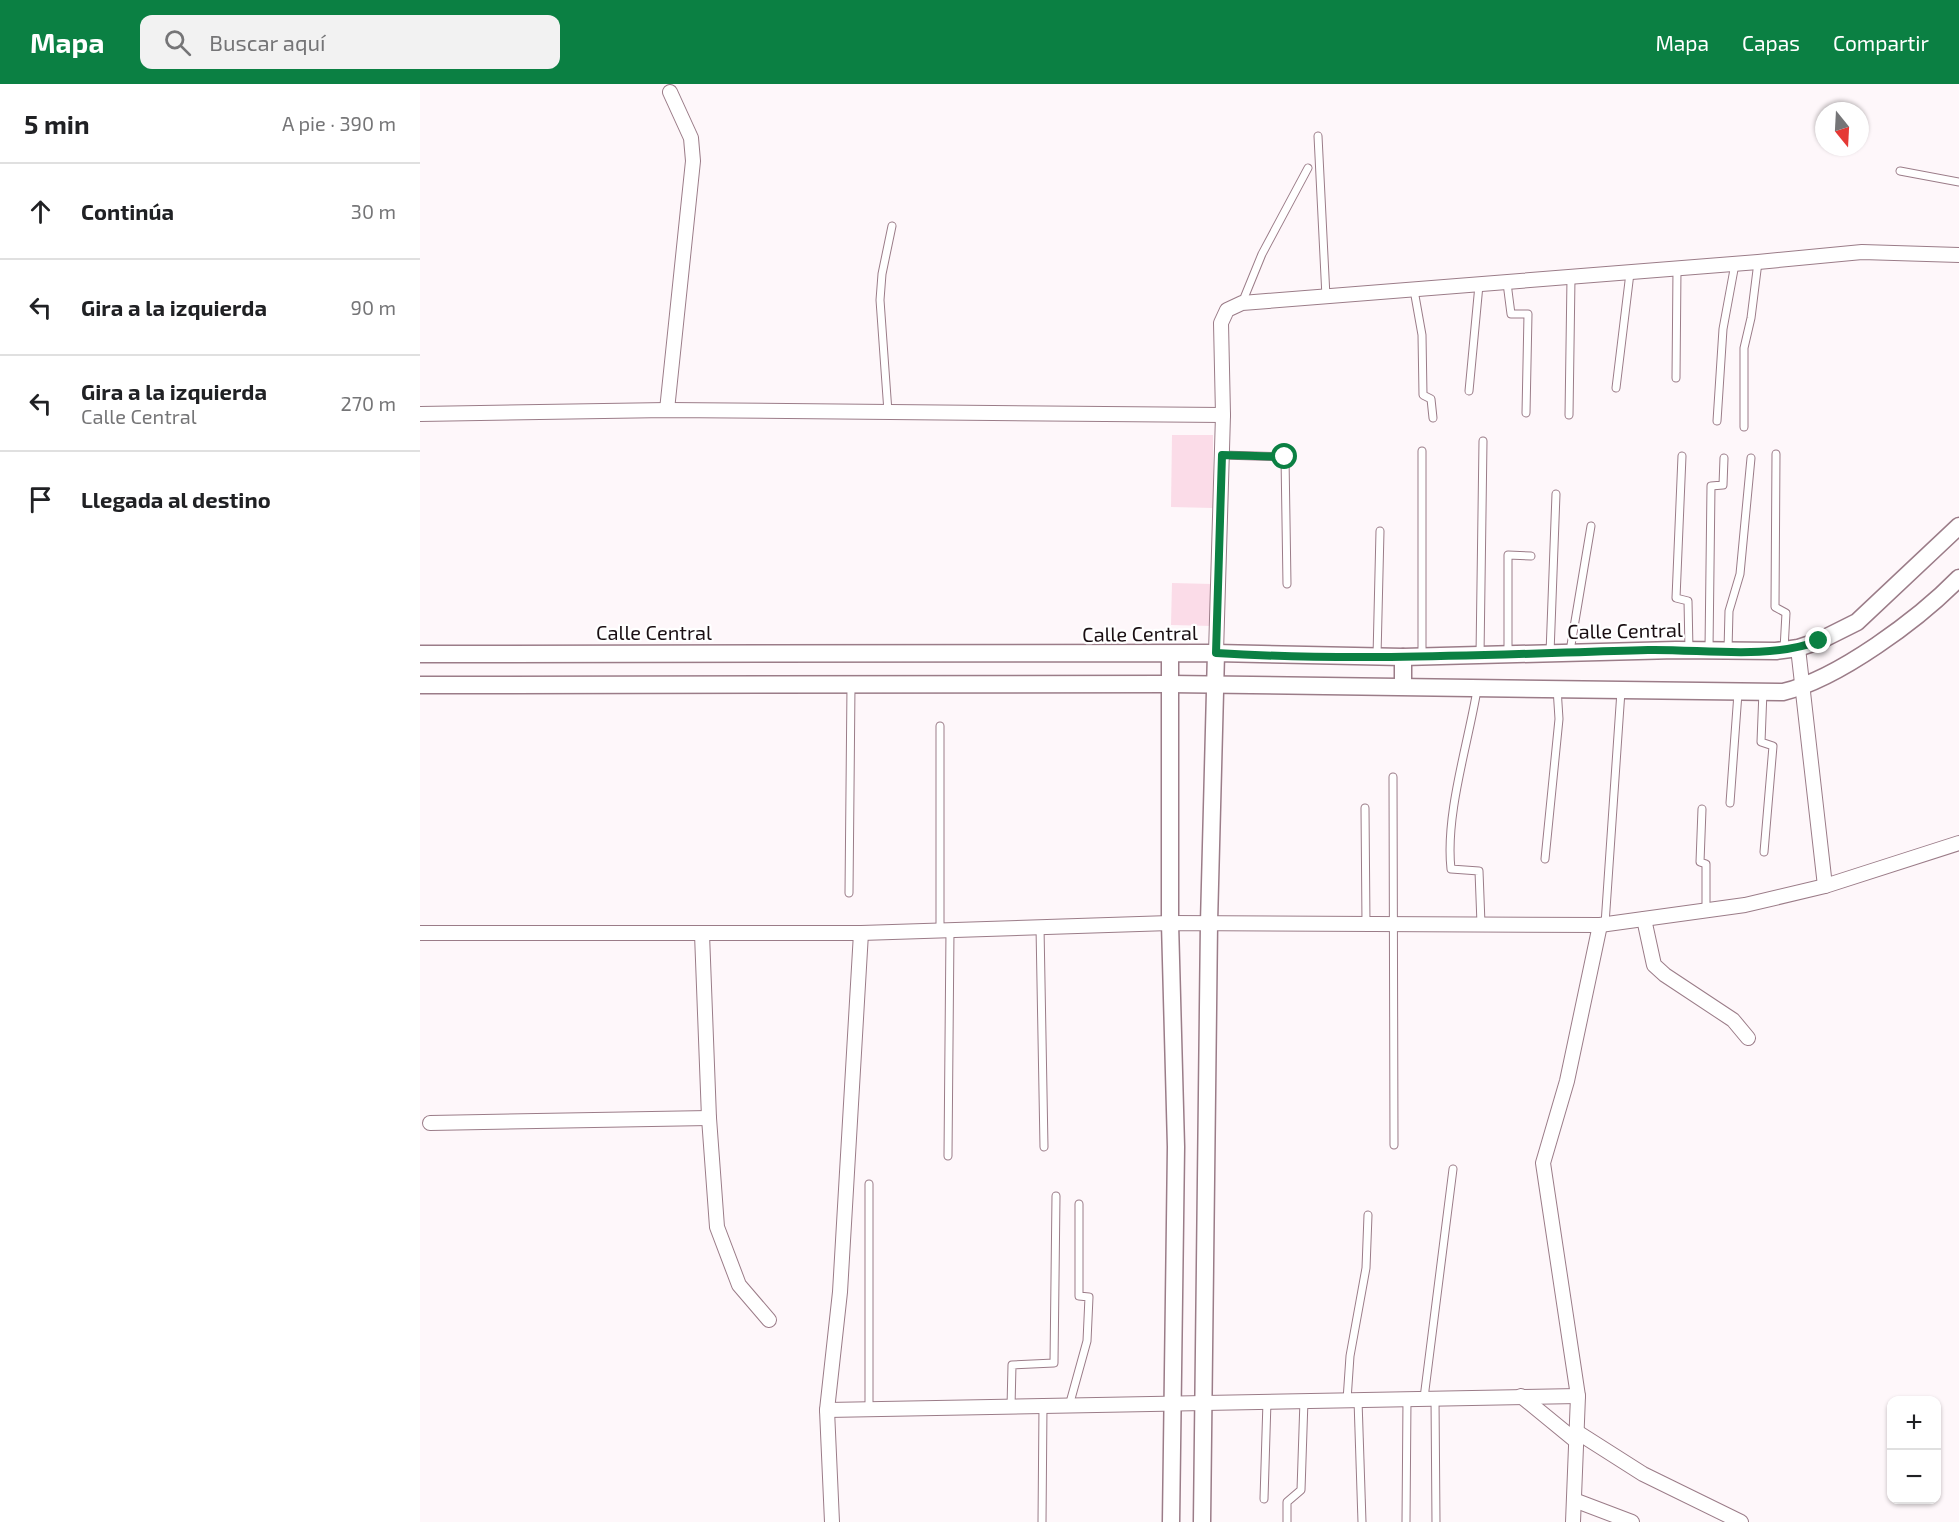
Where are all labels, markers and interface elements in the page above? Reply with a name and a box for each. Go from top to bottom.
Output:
search box [140,15,560,69]
text: Mapa [30,25,104,59]
icon: search [161,26,194,59]
text: Buscar aquí [209,29,325,55]
text: Mapa [1655,30,1709,55]
text: Capas [1742,30,1800,55]
text: Compartir [1833,30,1929,55]
north arrow [1815,102,1869,156]
text: 5 min [24,108,90,139]
text: A pie · 390 m [282,111,396,135]
icon: ahead [24,195,57,228]
text: Continúa [81,198,174,224]
text: 30 m [351,199,396,223]
icon: left [24,291,57,324]
text: Gira a la izquierda [81,294,267,320]
text: 90 m [351,295,396,319]
text: Gira a la izquierda [81,378,267,404]
icon: left [24,387,57,420]
text: 270 m [340,391,396,415]
text: Calle Central [81,404,197,428]
route start [1271,443,1297,469]
icon: arrive [24,483,57,516]
text: Llegada al destino [81,486,271,512]
street label: Calle Central [1567,617,1683,643]
street label: Calle Central [596,620,712,644]
street label: Calle Central [1082,620,1198,646]
route end [1805,627,1831,653]
map controls [1887,1396,1941,1504]
button: + [1887,1396,1941,1450]
button: − [1887,1450,1941,1504]

